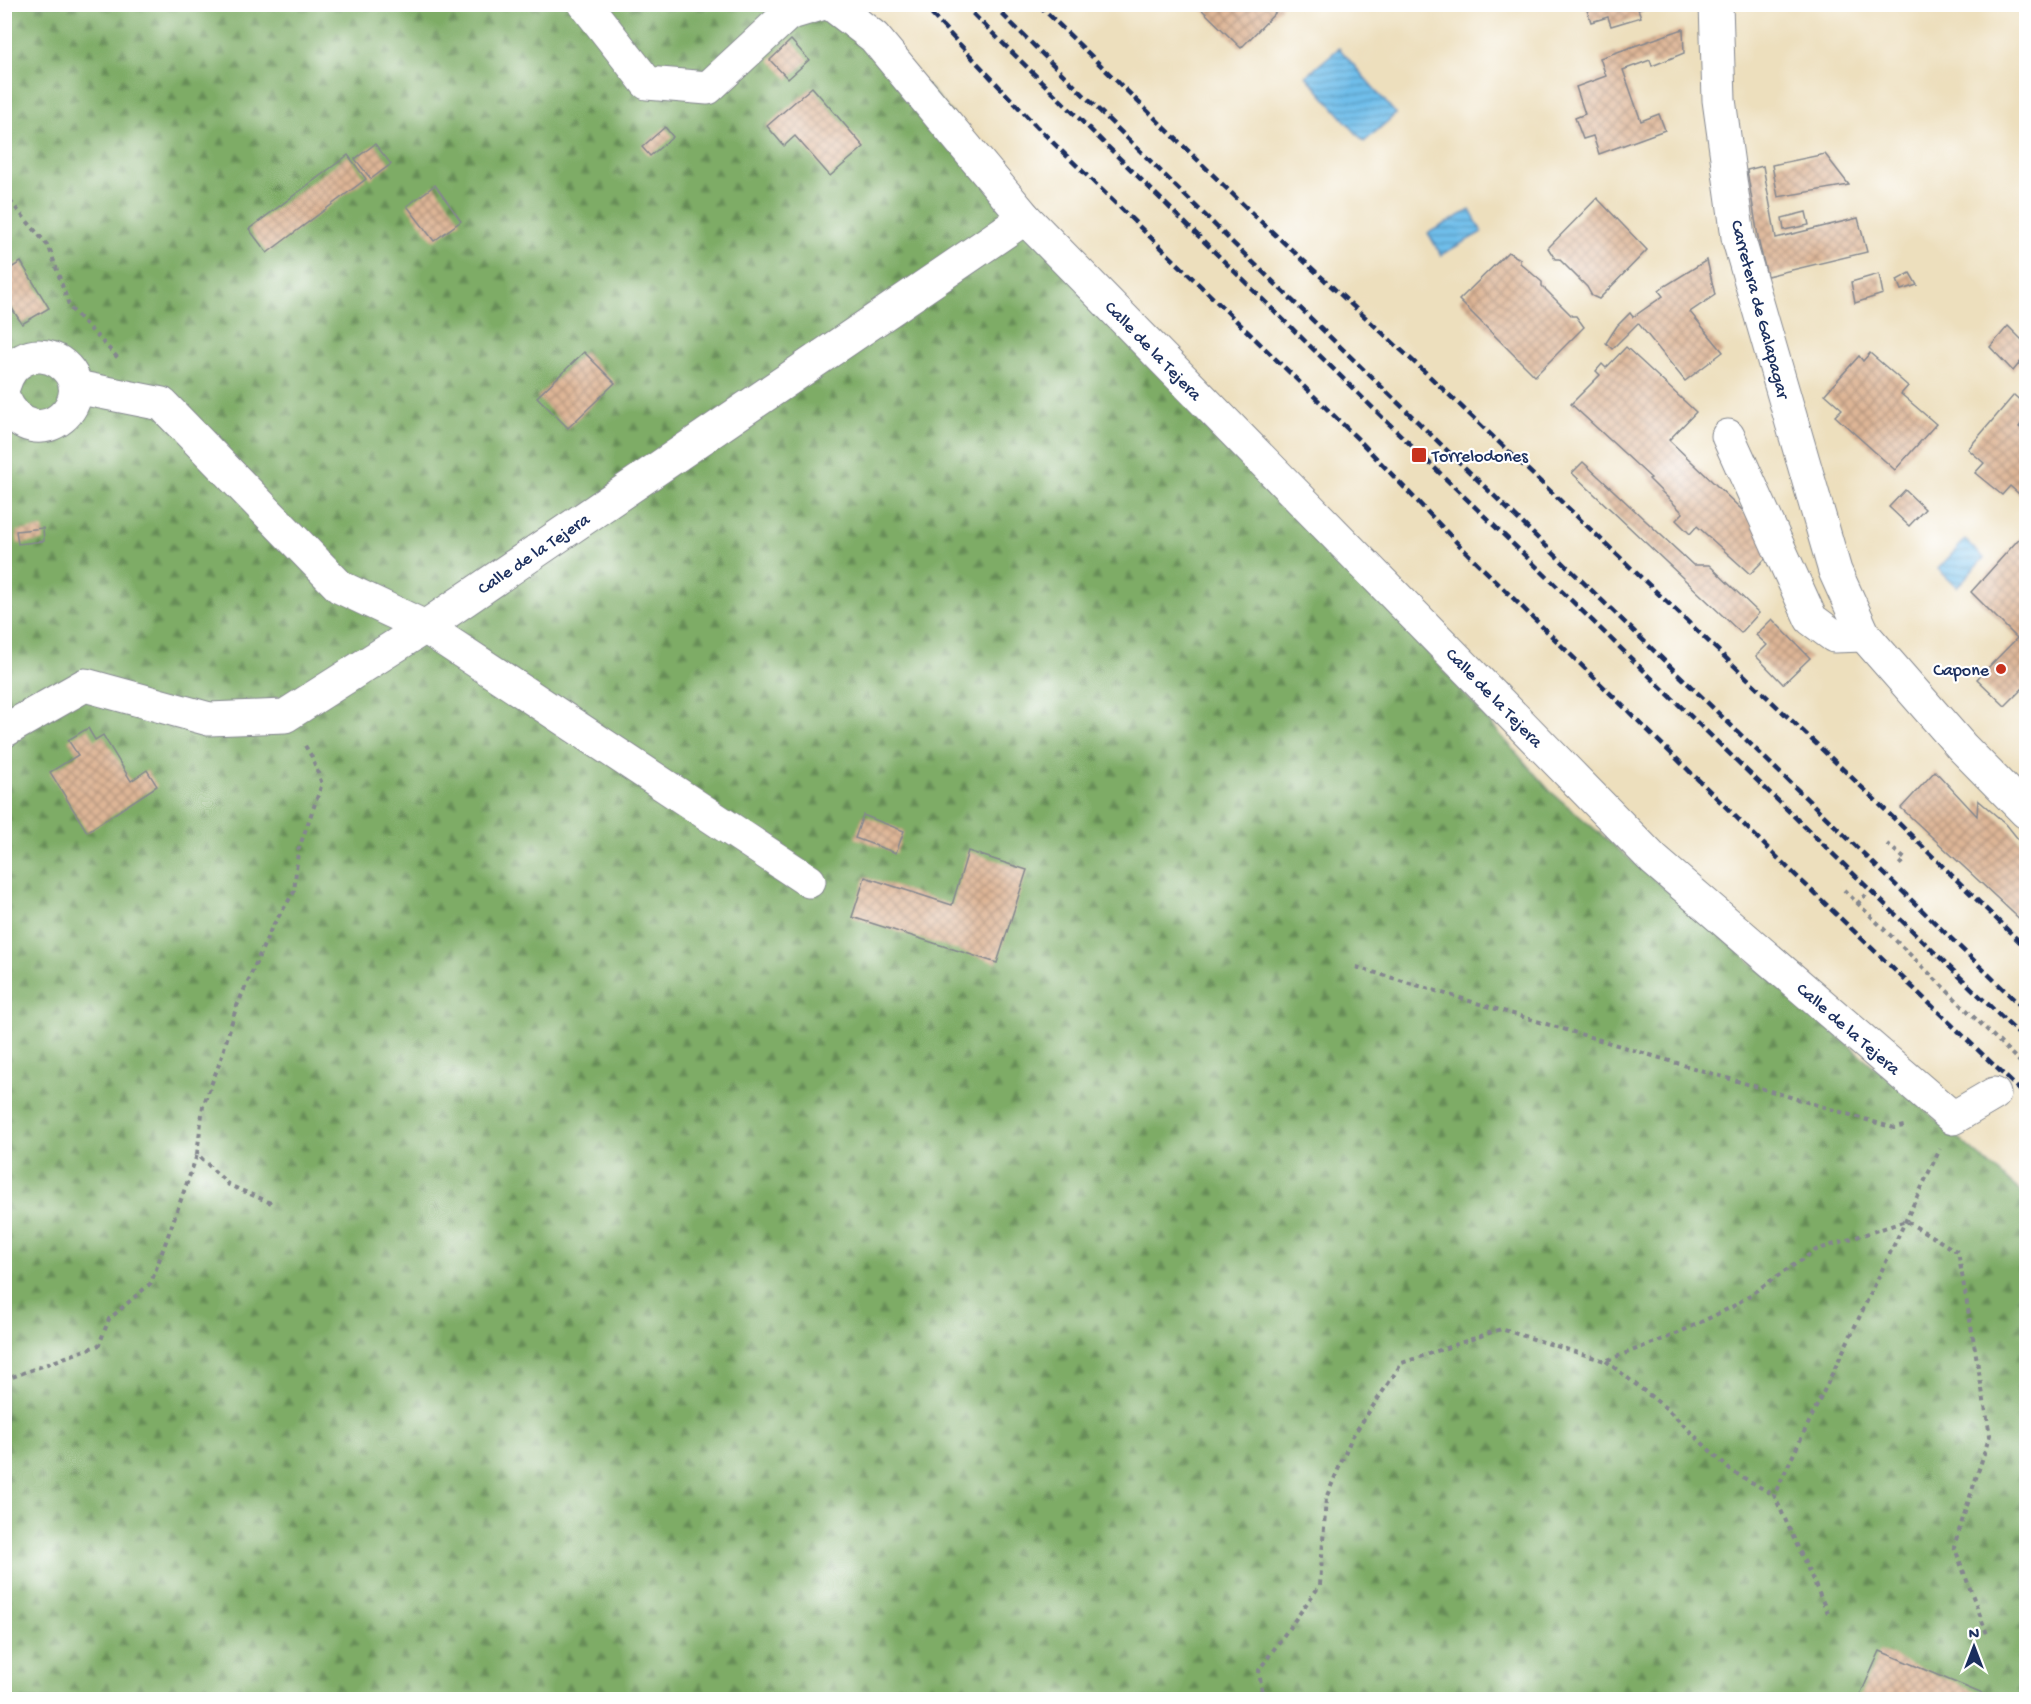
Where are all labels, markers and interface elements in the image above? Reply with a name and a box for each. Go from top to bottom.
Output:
street label: Carretera de Galapagar [1725,218,1793,403]
street label: Calle de la Tejera [1099,297,1206,407]
marker: Torrelodones [1410,446,1428,464]
place label: Torrelodones [1431,447,1529,468]
street label: Calle de la Tejera [474,509,595,600]
street label: Calle de la Tejera [1440,644,1547,754]
place label: Capone [1933,661,1990,682]
marker: Capone [1994,662,2008,676]
street label: Calle de la Tejera [1791,979,1904,1081]
north arrow [1944,1617,2004,1677]
text: N [1969,1626,1980,1645]

